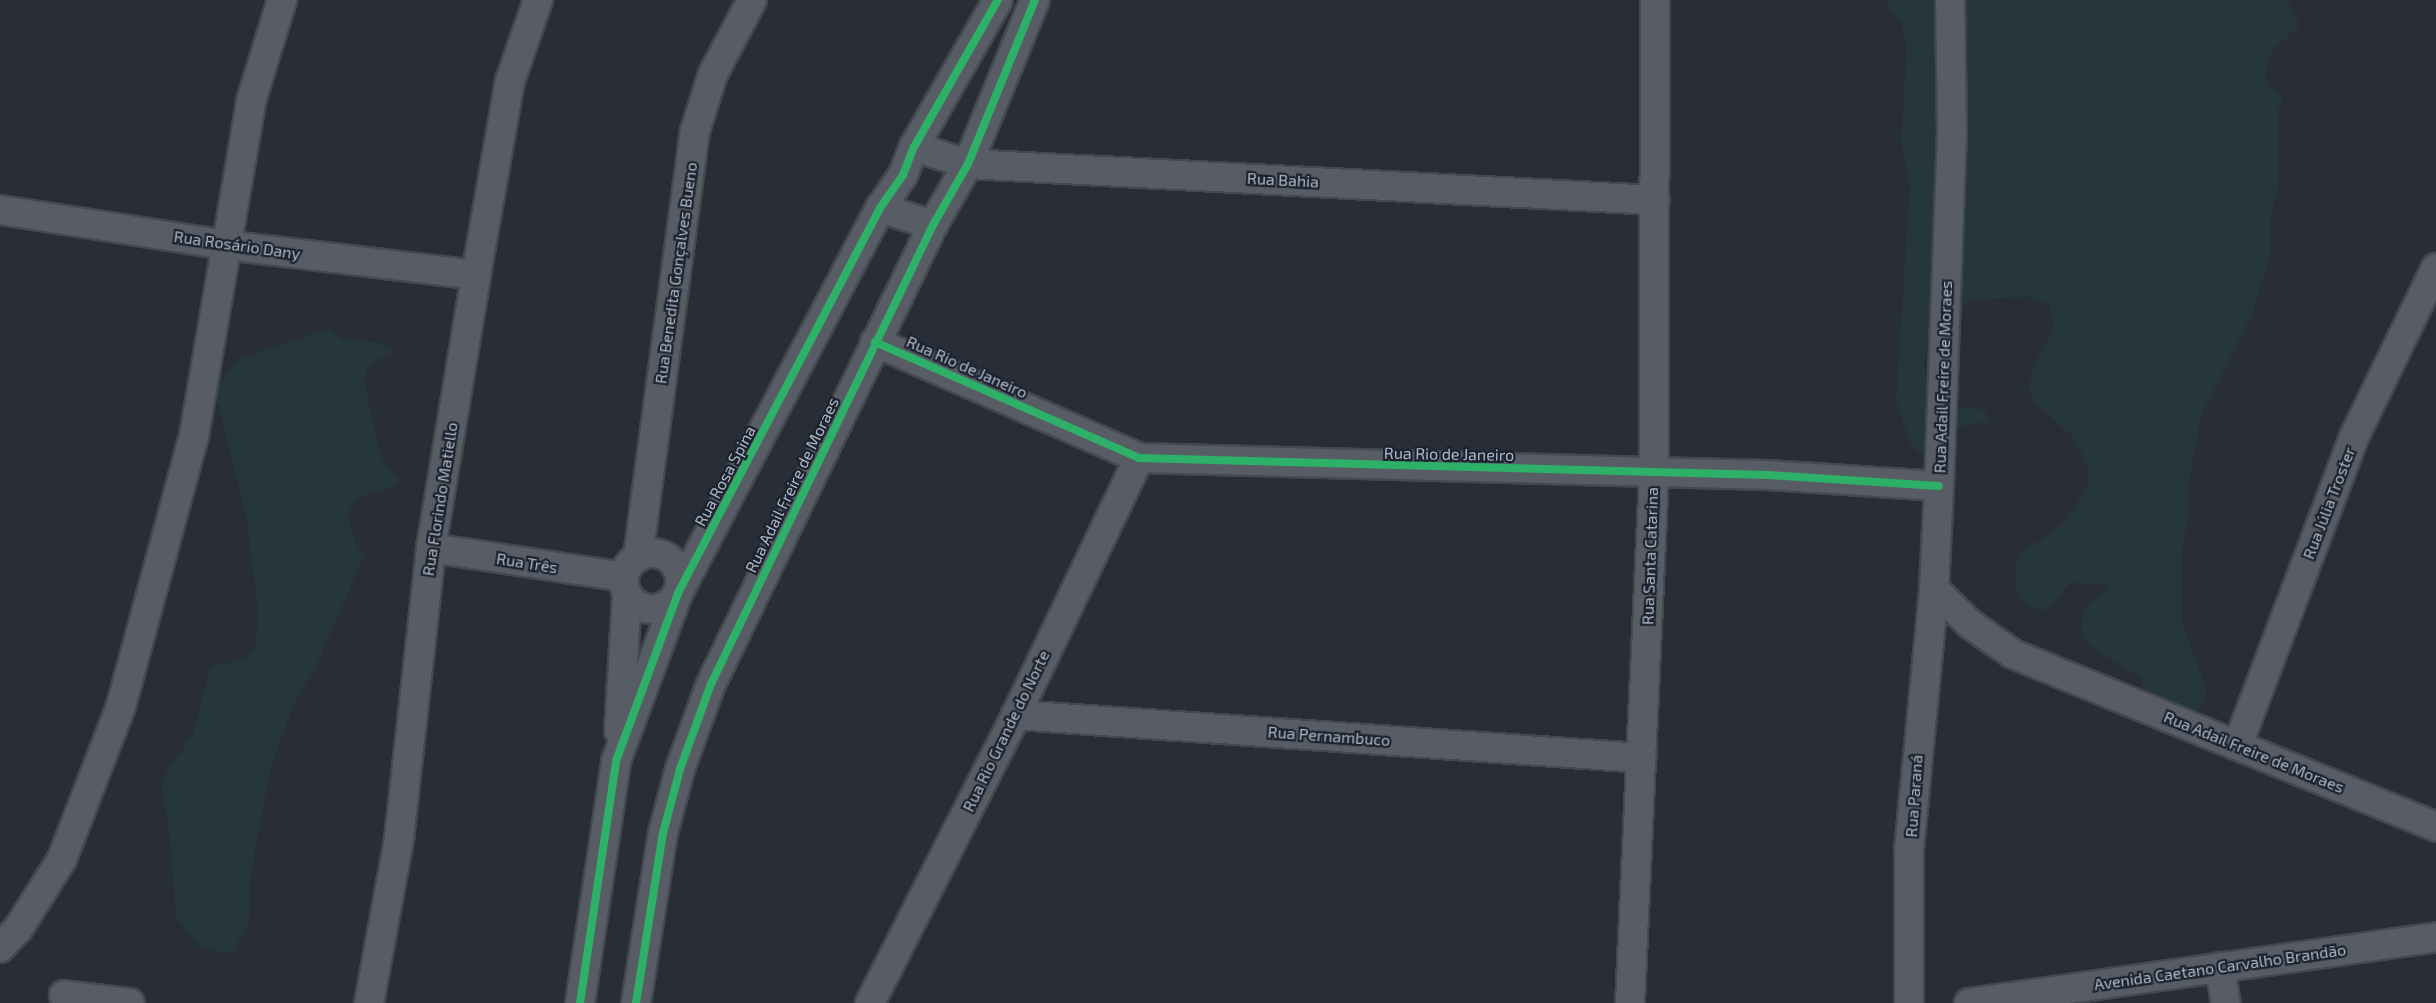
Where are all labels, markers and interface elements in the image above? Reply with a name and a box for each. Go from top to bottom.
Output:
street label: Rua Benedita Gonçalves Bueno [651,161,701,385]
street label: Rua Bahia [1246,169,1320,191]
street label: Rua Rosário Dany [173,227,301,263]
street label: Rua Adail Freire de Moraes [1930,280,1956,474]
street label: Rua Rio de Janeiro [903,332,1031,402]
street label: Rua Adail Freire de Moraes [741,394,843,576]
street label: Rua Florindo Matiello [418,421,462,577]
street label: Rua Rosa Spina [690,422,760,530]
street label: Rua Rio de Janeiro [1384,443,1514,465]
street label: Rua Júlia Troster [2299,444,2359,562]
street label: Rua Santa Catarina [1638,487,1662,625]
street label: Rua Três [495,549,559,577]
street label: Rua Rio Grande do Norte [959,647,1053,815]
street label: Rua Adail Freire de Moraes [2161,707,2347,797]
street label: Rua Pernambuco [1267,722,1391,750]
street label: Rua Paraná [1902,754,1926,838]
street label: Avenida Caetano Carvalho Brandão [2093,940,2347,994]

